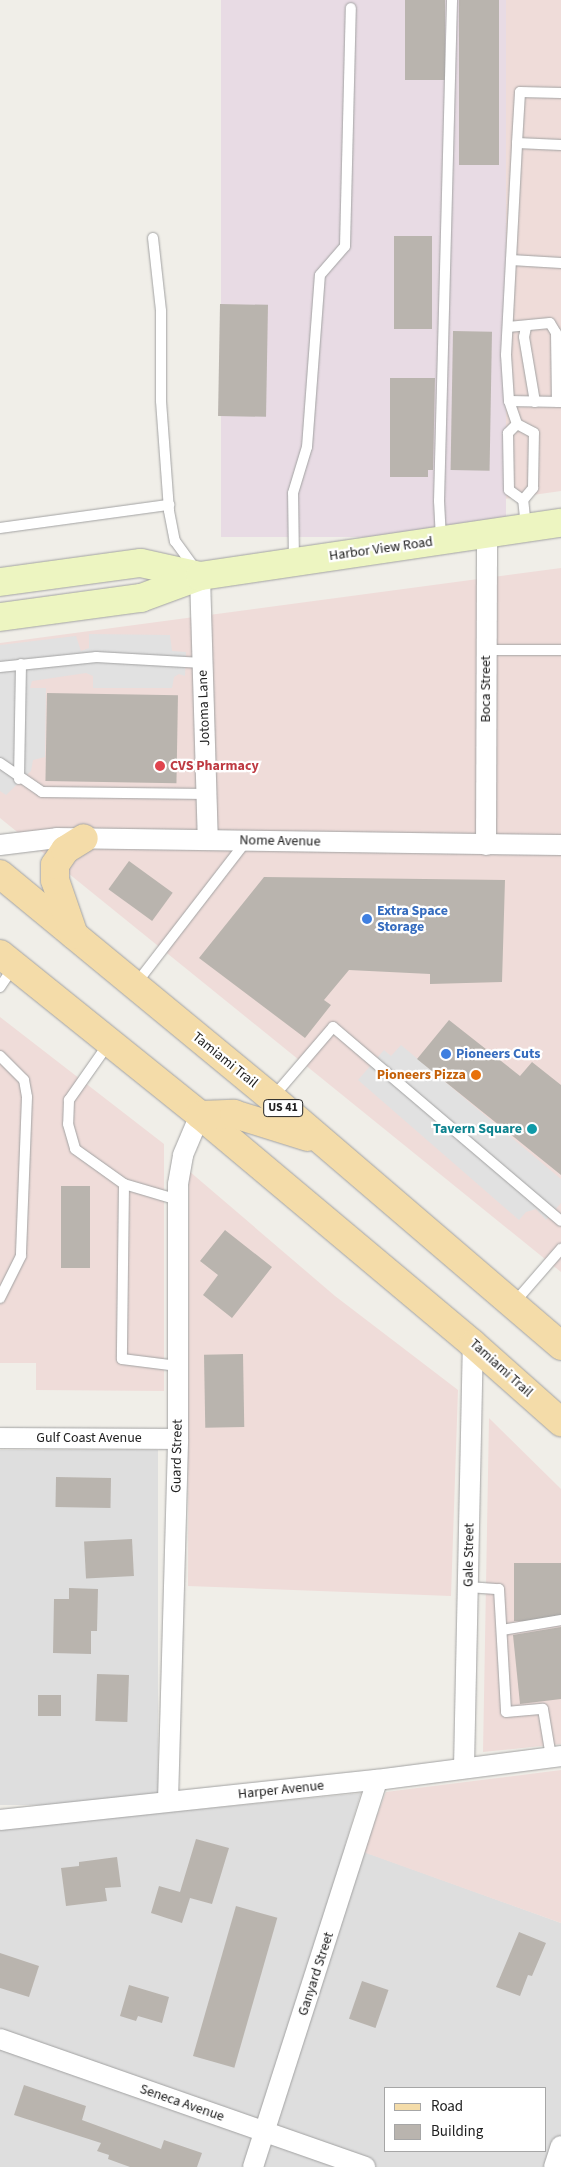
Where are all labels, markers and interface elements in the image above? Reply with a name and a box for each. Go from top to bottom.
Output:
street label: Harbor View Road [328,533,434,565]
street label: Boca Street [478,656,494,722]
street label: Jotoma Lane [194,670,214,746]
place label: CVS Pharmacy [170,758,259,774]
marker: CVS Pharmacy [154,760,166,772]
street label: Nome Avenue [239,832,321,850]
place label: Extra Space Storage [377,903,448,936]
marker: Extra Space Storage [361,913,373,925]
street label: Tamiami Trail [189,1029,261,1091]
place label: Pioneers Cuts [456,1046,540,1062]
marker: Pioneers Cuts [440,1048,452,1060]
place label: Pioneers Pizza [377,1067,466,1083]
marker: Pioneers Pizza [470,1069,482,1081]
road number: US 41 [263,1098,303,1118]
place label: Tavern Square [433,1121,522,1137]
marker: Tavern Square [526,1123,538,1135]
street label: Tamiami Trail [466,1335,536,1401]
street label: Guard Street [168,1419,186,1493]
street label: Gulf Coast Avenue [36,1430,142,1446]
street label: Gale Street [460,1523,478,1587]
street label: Harper Avenue [237,1777,325,1803]
street label: Ganyard Street [295,1930,337,2018]
street label: Seneca Avenue [138,2081,226,2125]
legend [384,2087,546,2152]
text: Road [431,2096,463,2117]
text: Building [431,2121,483,2142]

